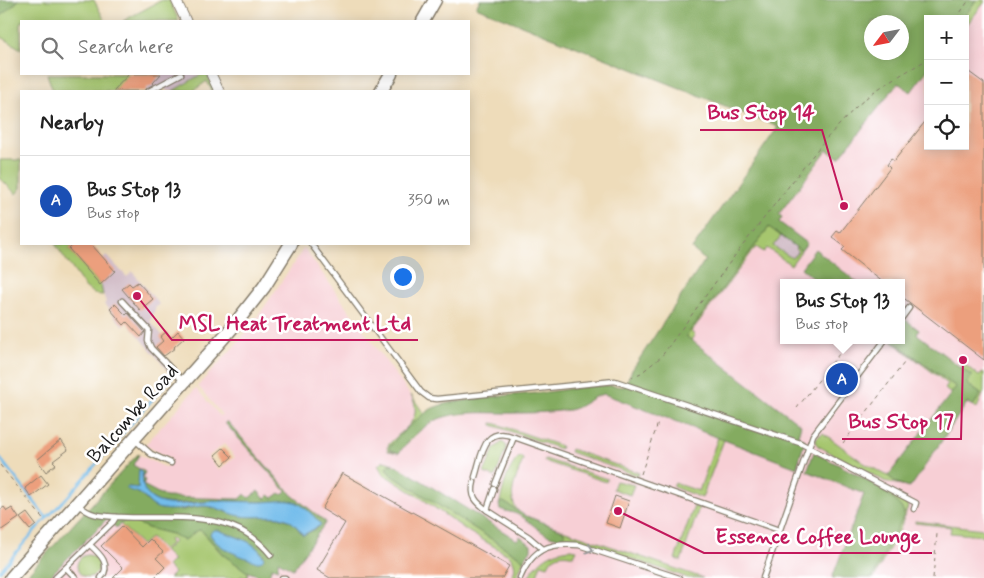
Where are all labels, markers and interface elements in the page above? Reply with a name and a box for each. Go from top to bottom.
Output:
north arrow [864,15,909,60]
map controls [924,15,969,150]
button: + [924,15,969,60]
search box [20,20,470,75]
icon: search [38,34,66,62]
text: Search here [78,35,174,60]
button: − [924,60,969,105]
callout: Bus Stop 14 [700,94,822,130]
text: Bus Stop 14 [707,99,815,127]
button: locate [924,105,969,150]
text: Nearby [40,109,104,137]
text: Bus Stop 13 [87,178,181,203]
text: A [51,190,61,211]
text: 350 m [408,190,450,211]
text: Bus stop [87,203,140,224]
your location [390,264,416,290]
popup [780,279,905,344]
text: Bus Stop 13 [796,289,889,314]
callout: MSL Heat Treatment Ltd [172,304,418,340]
text: MSL Heat Treatment Ltd [179,310,411,338]
text: Bus stop [796,314,849,335]
street label: Balcombe Road [81,359,185,469]
pin: A [826,360,858,398]
callout: Bus Stop 17 [842,403,961,439]
text: Bus Stop 17 [848,408,954,436]
callout: Essence Coffee Lounge [704,517,932,553]
text: Essence Coffee Lounge [715,523,921,553]
one-way arrow [586,543,594,553]

